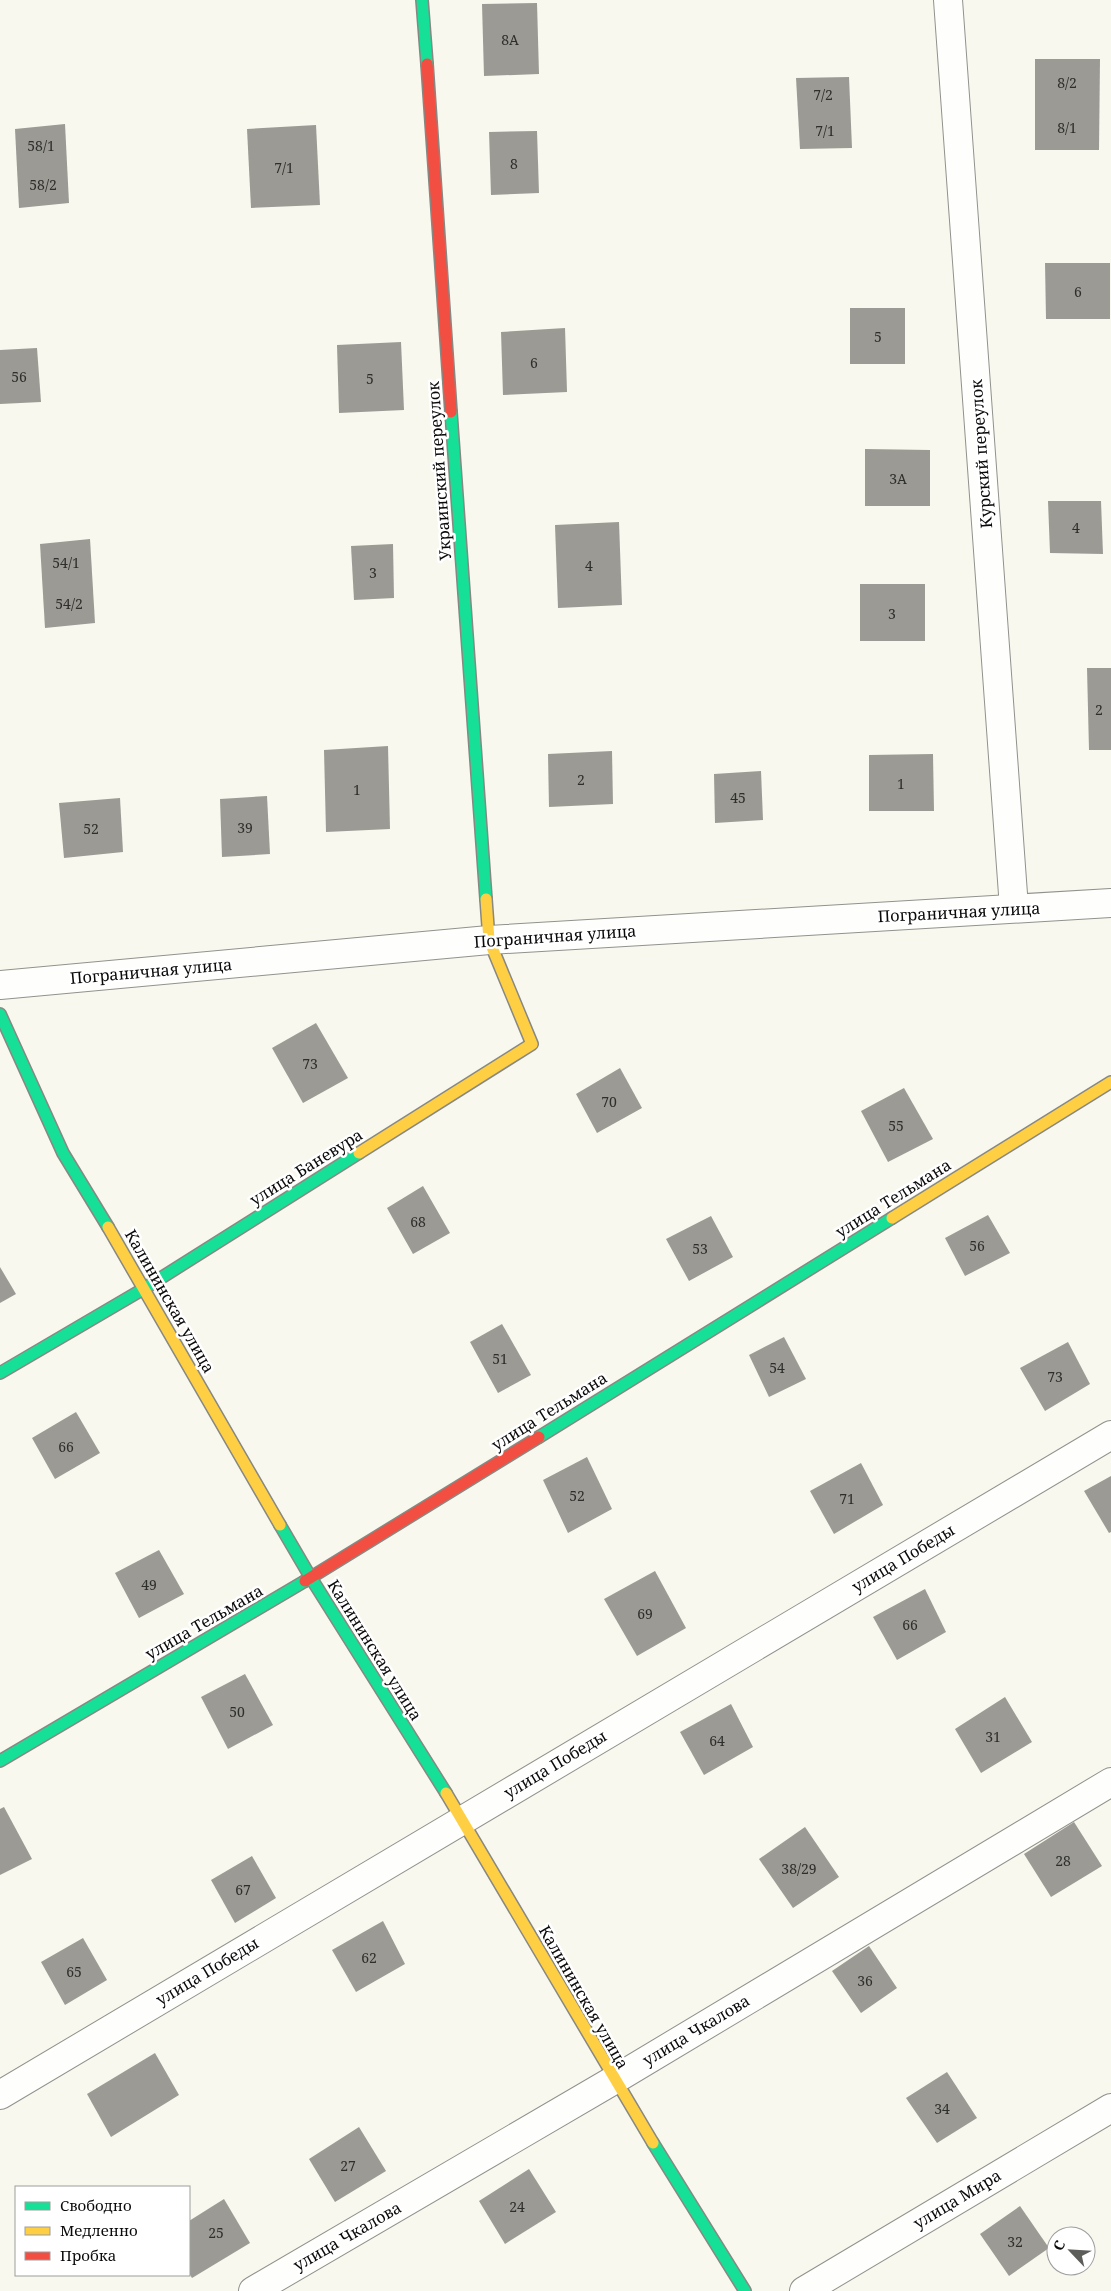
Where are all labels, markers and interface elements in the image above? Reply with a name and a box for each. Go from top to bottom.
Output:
house number: 8А [501,30,519,49]
house number: 8/2 [1057,73,1077,92]
house number: 7/2 [813,85,833,104]
house number: 8/1 [1057,118,1077,137]
house number: 7/1 [815,121,835,140]
house number: 58/1 [27,136,55,155]
house number: 8 [510,154,518,173]
house number: 7/1 [274,158,294,177]
house number: 58/2 [29,175,57,194]
house number: 6 [1074,282,1082,301]
house number: 5 [874,327,882,346]
house number: 6 [530,353,538,372]
house number: 56 [11,367,27,386]
house number: 5 [366,369,374,388]
street label: Курский переулок [965,378,997,529]
street label: Украинский переулок [422,380,456,561]
house number: 3А [889,469,907,488]
house number: 4 [1072,518,1080,537]
house number: 54/1 [52,553,80,572]
house number: 4 [585,556,593,575]
house number: 3 [369,563,377,582]
house number: 54/2 [55,594,83,613]
house number: 3 [888,604,896,623]
house number: 2 [1095,700,1103,719]
house number: 2 [577,770,585,789]
house number: 1 [897,774,905,793]
house number: 1 [353,780,361,799]
house number: 45 [730,788,746,807]
house number: 39 [237,818,253,837]
house number: 52 [83,819,99,838]
street label: Пограничная улица [877,897,1041,927]
street label: Пограничная улица [473,919,637,953]
street label: Пограничная улица [69,953,233,989]
house number: 73 [302,1054,318,1073]
house number: 70 [601,1092,617,1111]
house number: 55 [888,1116,904,1135]
street label: улица Баневура [245,1123,367,1211]
street label: улица Тельмана [831,1154,955,1242]
house number: 68 [410,1212,426,1231]
street label: Калининская улица [120,1225,220,1377]
house number: 56 [969,1236,985,1255]
house number: 53 [692,1239,708,1258]
house number: 51 [492,1349,508,1368]
house number: 54 [769,1358,785,1377]
street label: улица Тельмана [487,1367,611,1455]
house number: 73 [1047,1367,1063,1386]
house number: 66 [58,1437,74,1456]
house number: 52 [569,1486,585,1505]
house number: 71 [839,1489,855,1508]
street label: улица Победы [847,1519,959,1597]
house number: 49 [141,1575,157,1594]
street label: Калининская улица [323,1575,427,1725]
street label: улица Тельмана [141,1579,267,1665]
house number: 69 [637,1604,653,1623]
house number: 66 [902,1615,918,1634]
house number: 50 [229,1702,245,1721]
street label: улица Победы [499,1725,611,1803]
house number: 31 [985,1727,1001,1746]
house number: 64 [709,1731,725,1750]
house number: 28 [1055,1851,1071,1870]
house number: 38/29 [781,1859,817,1878]
house number: 67 [235,1880,251,1899]
street label: Калининская улица [534,1921,634,2073]
street label: улица Победы [151,1932,263,2010]
house number: 62 [361,1948,377,1967]
house number: 65 [66,1962,82,1981]
house number: 36 [857,1971,873,1990]
street label: улица Чкалова [638,1989,754,2071]
house number: 34 [934,2099,950,2118]
house number: 27 [340,2156,356,2175]
street label: улица Мира [909,2164,1005,2234]
legend [15,2186,190,2276]
text: Свободно [60,2195,132,2215]
street label: улица Чкалова [289,2196,405,2276]
house number: 24 [509,2197,525,2216]
text: Медленно [60,2220,138,2240]
house number: 25 [208,2223,224,2242]
north arrow [1046,2226,1096,2276]
house number: 32 [1007,2232,1023,2251]
text: С [1048,2237,1069,2253]
text: Пробка [60,2245,116,2265]

